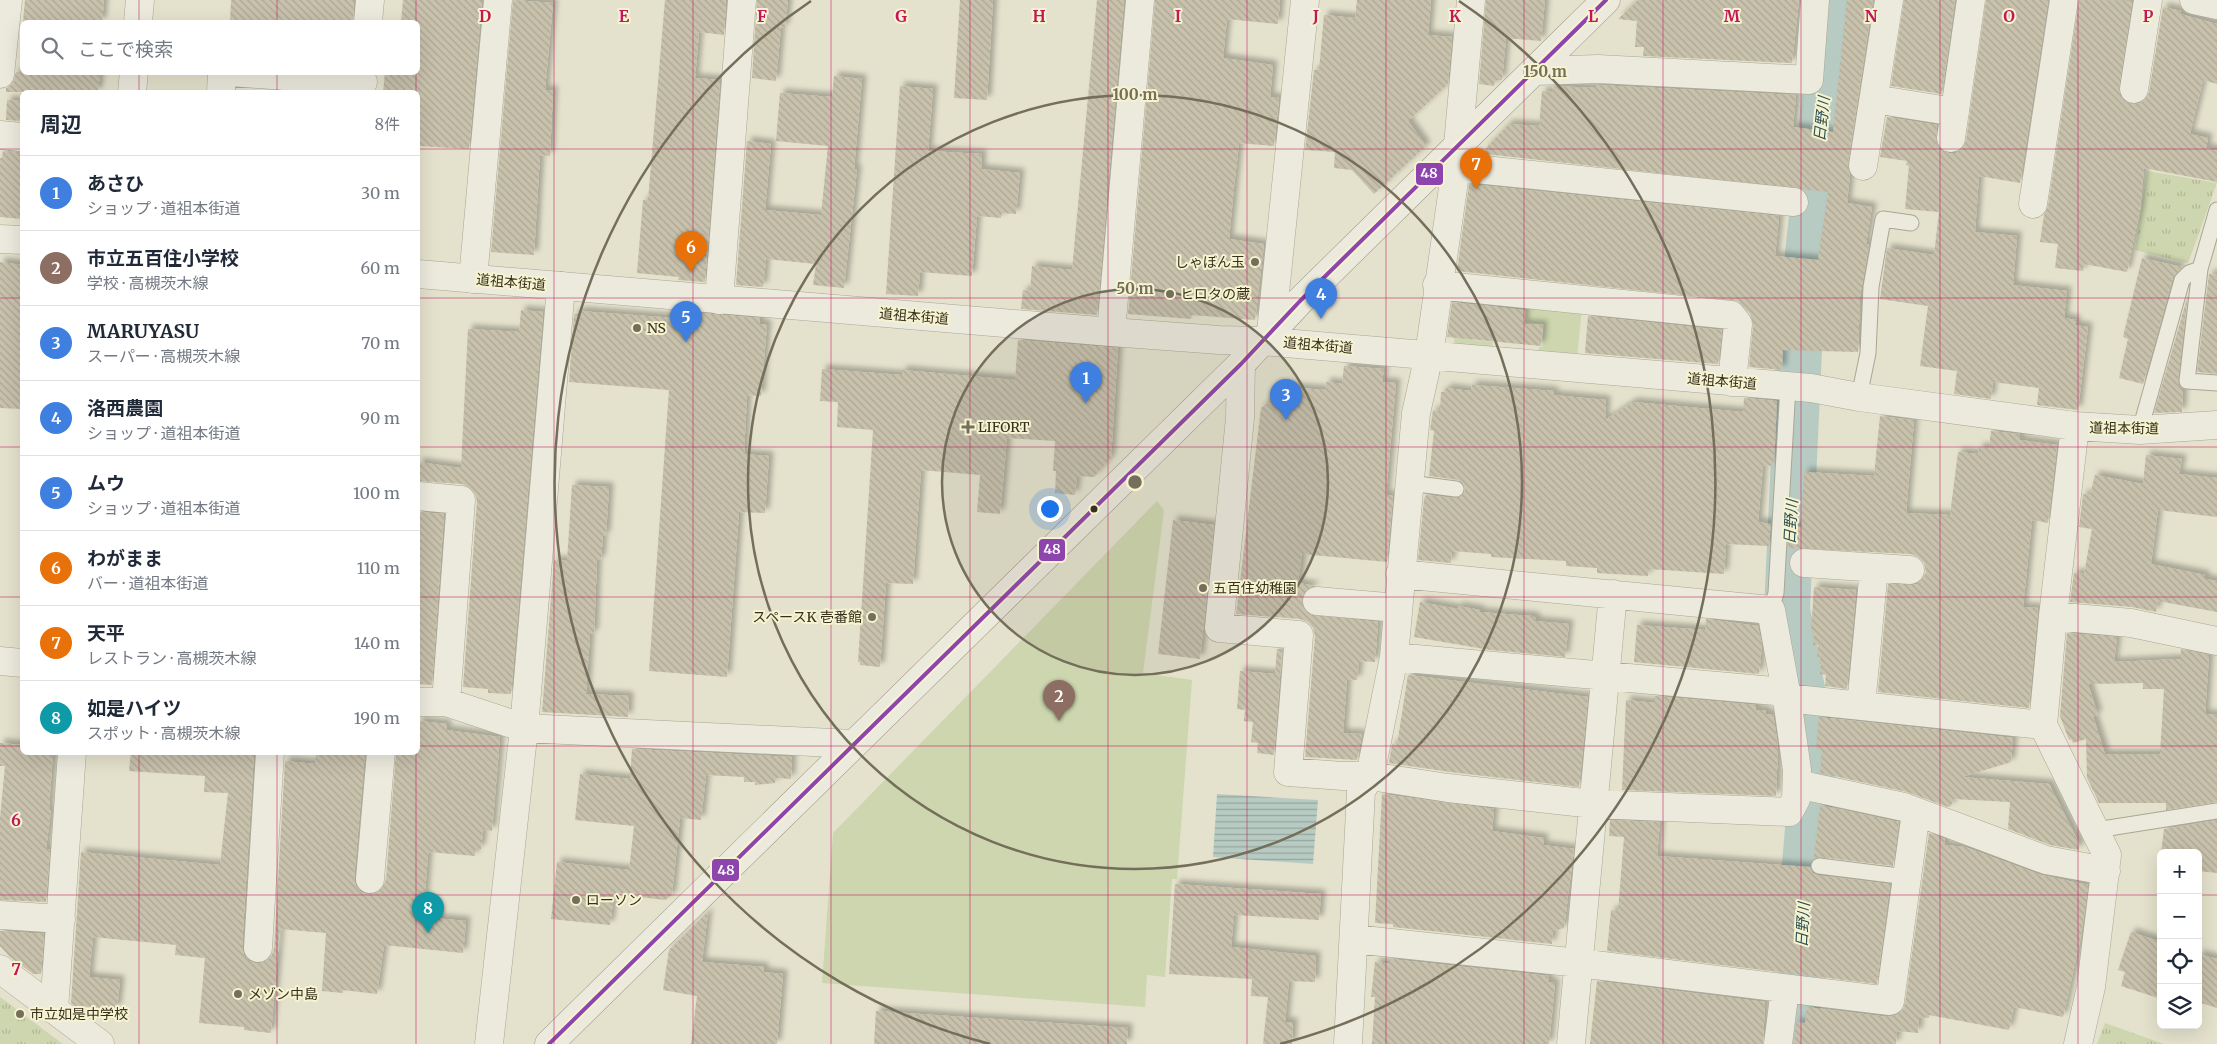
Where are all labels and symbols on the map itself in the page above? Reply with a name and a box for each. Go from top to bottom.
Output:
text: D [479,6,491,26]
text: E [619,6,630,26]
text: F [757,6,767,26]
text: G [895,6,907,26]
text: H [1032,6,1046,26]
text: I [1175,6,1181,26]
text: J [1312,6,1319,26]
text: K [1449,6,1461,26]
text: L [1588,6,1598,26]
text: M [1724,6,1741,26]
text: N [1865,6,1878,26]
text: O [2003,6,2015,26]
text: P [2143,6,2154,26]
text: 150 m [1523,62,1567,81]
text: 100 m [1113,85,1157,104]
water label: 日野川 [1810,94,1834,142]
pin: 7 [1460,148,1492,189]
line badge: 48 [1415,162,1444,186]
text: 48 [1420,164,1438,182]
pin: 6 [675,231,707,272]
place label: しゃぼん玉 [1175,253,1245,271]
marker: しゃぼん玉 [1249,256,1261,268]
street label: 道祖本街道 [475,270,547,294]
pin: 4 [1305,278,1337,319]
text: 50 m [1116,279,1154,298]
place label: ヒロタの蔵 [1180,285,1250,303]
marker: ヒロタの蔵 [1164,288,1176,300]
pin: 5 [670,301,702,342]
street label: 道祖本街道 [878,304,950,328]
place label: NS [647,319,666,337]
marker: NS [631,322,643,334]
street label: 道祖本街道 [1282,333,1354,357]
pin: 1 [1070,362,1102,403]
street label: 道祖本街道 [1686,369,1758,393]
pin: 3 [1270,379,1302,420]
place label: LIFORT [978,418,1030,436]
street label: 道祖本街道 [2089,418,2159,438]
marker: LIFORT [962,421,974,433]
centre of rings [1126,473,1144,491]
your location [1037,496,1063,522]
water label: 日野川 [1780,497,1801,545]
unlabelled marker [1089,504,1099,514]
line badge: 48 [1038,538,1066,562]
text: 48 [1043,540,1061,558]
place label: 五百住幼稚園 [1213,579,1297,597]
marker: 五百住幼稚園 [1197,582,1209,594]
place label: スペースK 壱番館 [752,608,862,626]
marker: スペースK 壱番館 [866,611,878,623]
pin: 2 [1043,680,1075,721]
text: 6 [11,810,21,830]
line badge: 48 [711,858,740,882]
text: 48 [717,861,735,879]
place label: ローソン [586,891,642,909]
pin: 8 [412,892,444,933]
marker: ローソン [570,894,582,906]
water label: 日野川 [1792,900,1813,948]
text: 7 [11,959,21,979]
place label: メゾン中島 [248,985,318,1003]
marker: メゾン中島 [232,988,244,1000]
place label: 市立如是中学校 [30,1005,128,1023]
marker: 市立如是中学校 [14,1008,26,1020]

